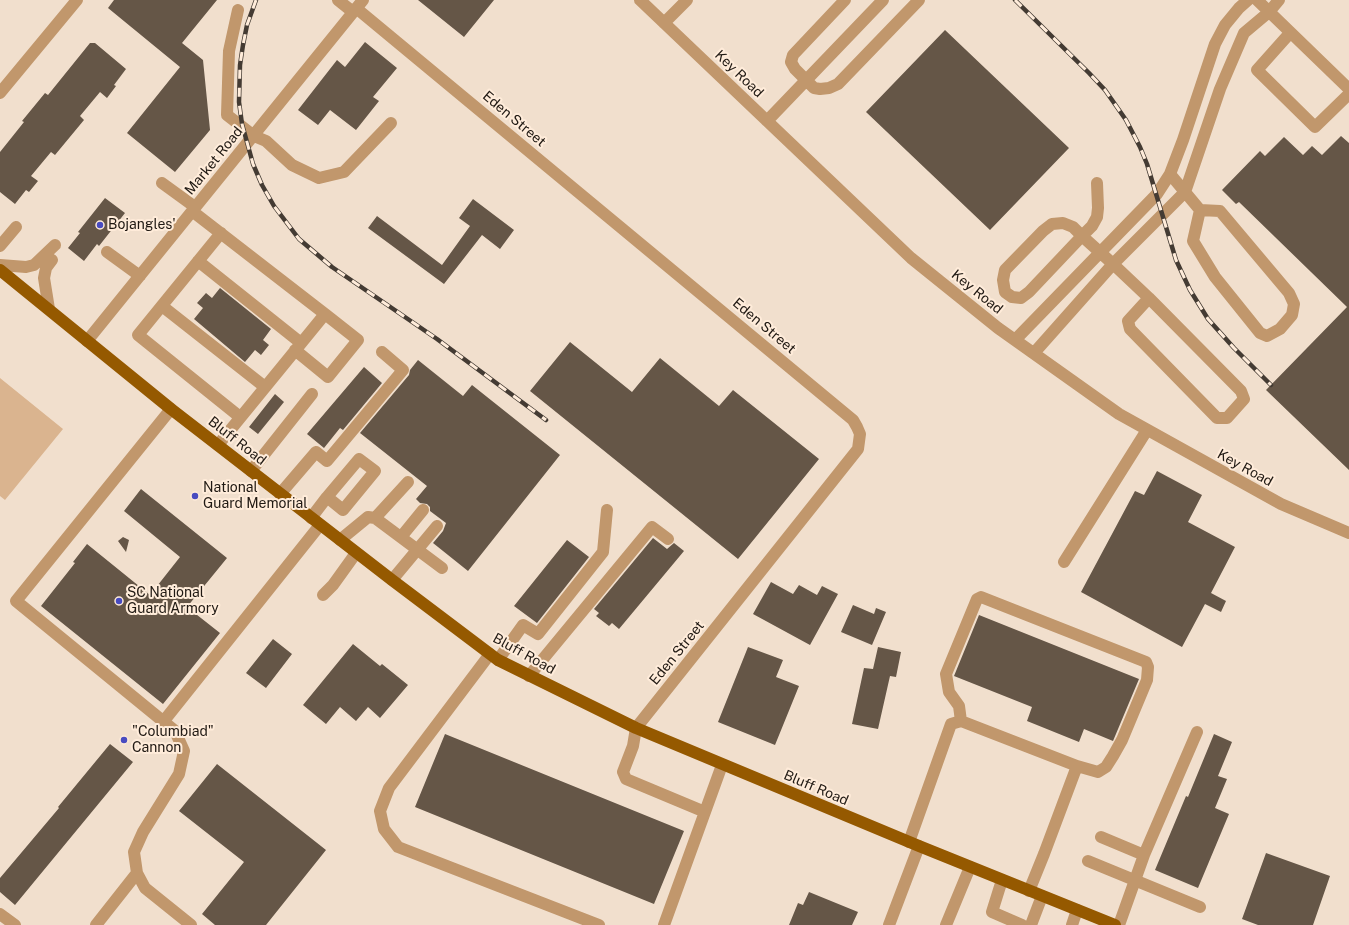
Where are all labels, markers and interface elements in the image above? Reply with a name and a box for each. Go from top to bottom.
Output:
street label: Key Road [711,47,767,101]
street label: Eden Street [479,88,549,150]
street label: Market Road [181,124,247,198]
place label: Bojangles' [108,217,176,233]
marker: Bojangles' [95,220,105,230]
street label: Key Road [948,266,1006,318]
street label: Eden Street [729,295,799,357]
street label: Bluff Road [205,413,269,469]
street label: Key Road [1214,446,1276,490]
place label: National Guard Memorial [203,480,307,512]
marker: National Guard Memorial [190,491,200,501]
place label: SC National Guard Armory [127,585,219,618]
marker: SC National Guard Armory [114,596,124,606]
street label: Eden Street [646,618,708,688]
street label: Bluff Road [490,630,558,678]
place label: "Columbiad" Cannon [132,724,214,756]
marker: "Columbiad" Cannon [119,735,129,745]
street label: Bluff Road [781,767,851,809]

